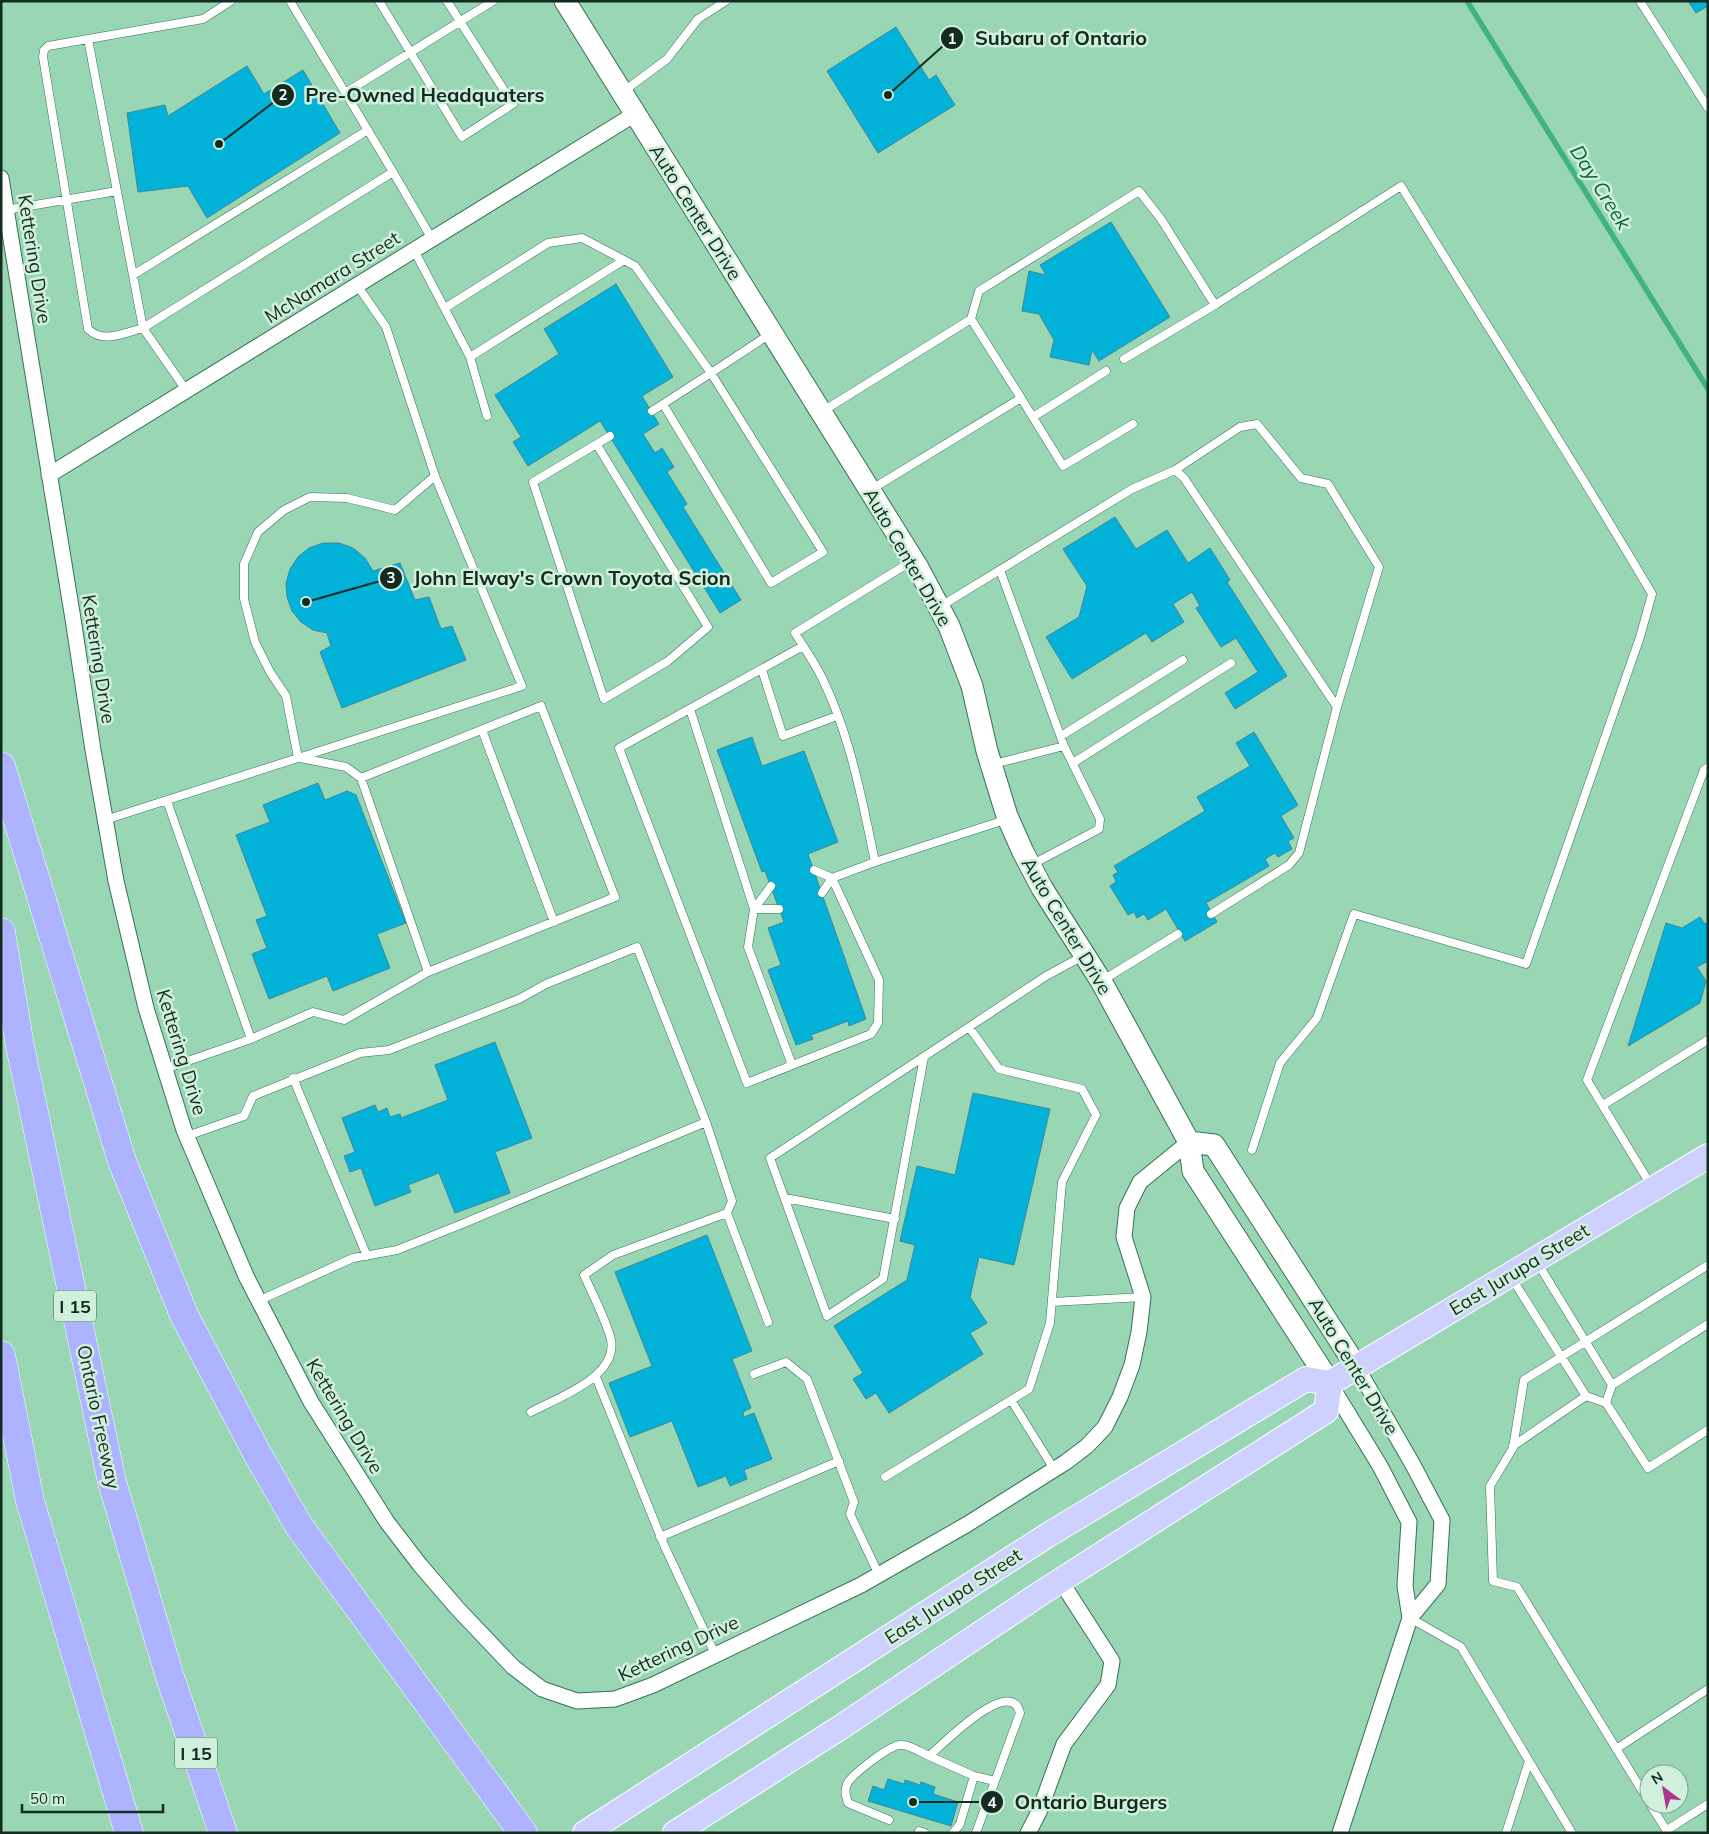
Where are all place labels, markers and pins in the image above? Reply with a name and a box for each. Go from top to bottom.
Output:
callout: Subaru of Ontario [940,21,1157,56]
callout: Pre-Owned Headquaters [271,77,555,112]
callout: John Elway's Crown Toyota Scion [379,560,741,595]
callout: Ontario Burgers [979,1785,1177,1820]

